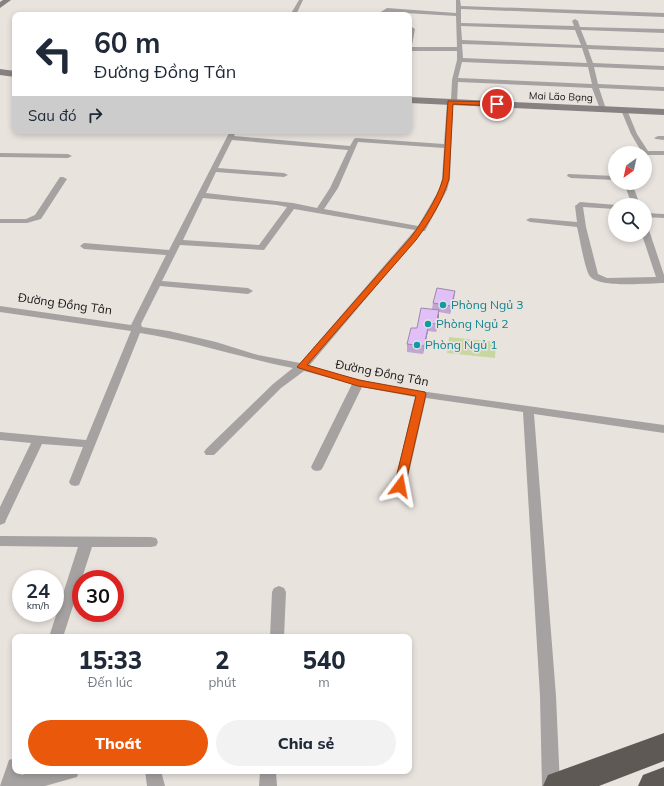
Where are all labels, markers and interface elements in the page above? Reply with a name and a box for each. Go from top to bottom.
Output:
text: 60 m [94,25,160,60]
icon: left [28,28,80,80]
text: Đường Đồng Tân [94,60,236,83]
pin [480,87,514,121]
street label: Mai Lão Bạng [529,89,593,104]
icon: arrive [486,93,508,115]
icon: right [84,104,106,126]
text: Sau đó [28,106,76,125]
north arrow [608,146,652,190]
map controls [608,146,652,242]
button: search [608,198,652,242]
street label: Đường Đồng Tân [17,289,113,318]
place label: Phòng Ngủ 3 [451,297,524,312]
marker: Phòng Ngủ 3 [438,300,448,310]
place label: Phòng Ngủ 2 [436,316,509,331]
marker: Phòng Ngủ 2 [423,319,433,329]
place label: Phòng Ngủ 1 [425,337,498,352]
marker: Phòng Ngủ 1 [412,340,422,350]
street label: Đường Đồng Tân [334,356,430,389]
position arrow [379,465,421,507]
speed limit sign: 30 [72,570,124,622]
text: 24 [26,578,50,603]
text: km/h [27,599,49,612]
text: 15:33 [78,645,142,675]
text: 2 [215,645,230,675]
text: 540 [302,645,346,675]
text: Đến lúc [88,674,133,690]
text: phút [209,674,236,690]
text: m [318,674,330,690]
button: Thoát [28,720,208,766]
button: Chia sẻ [216,720,396,766]

